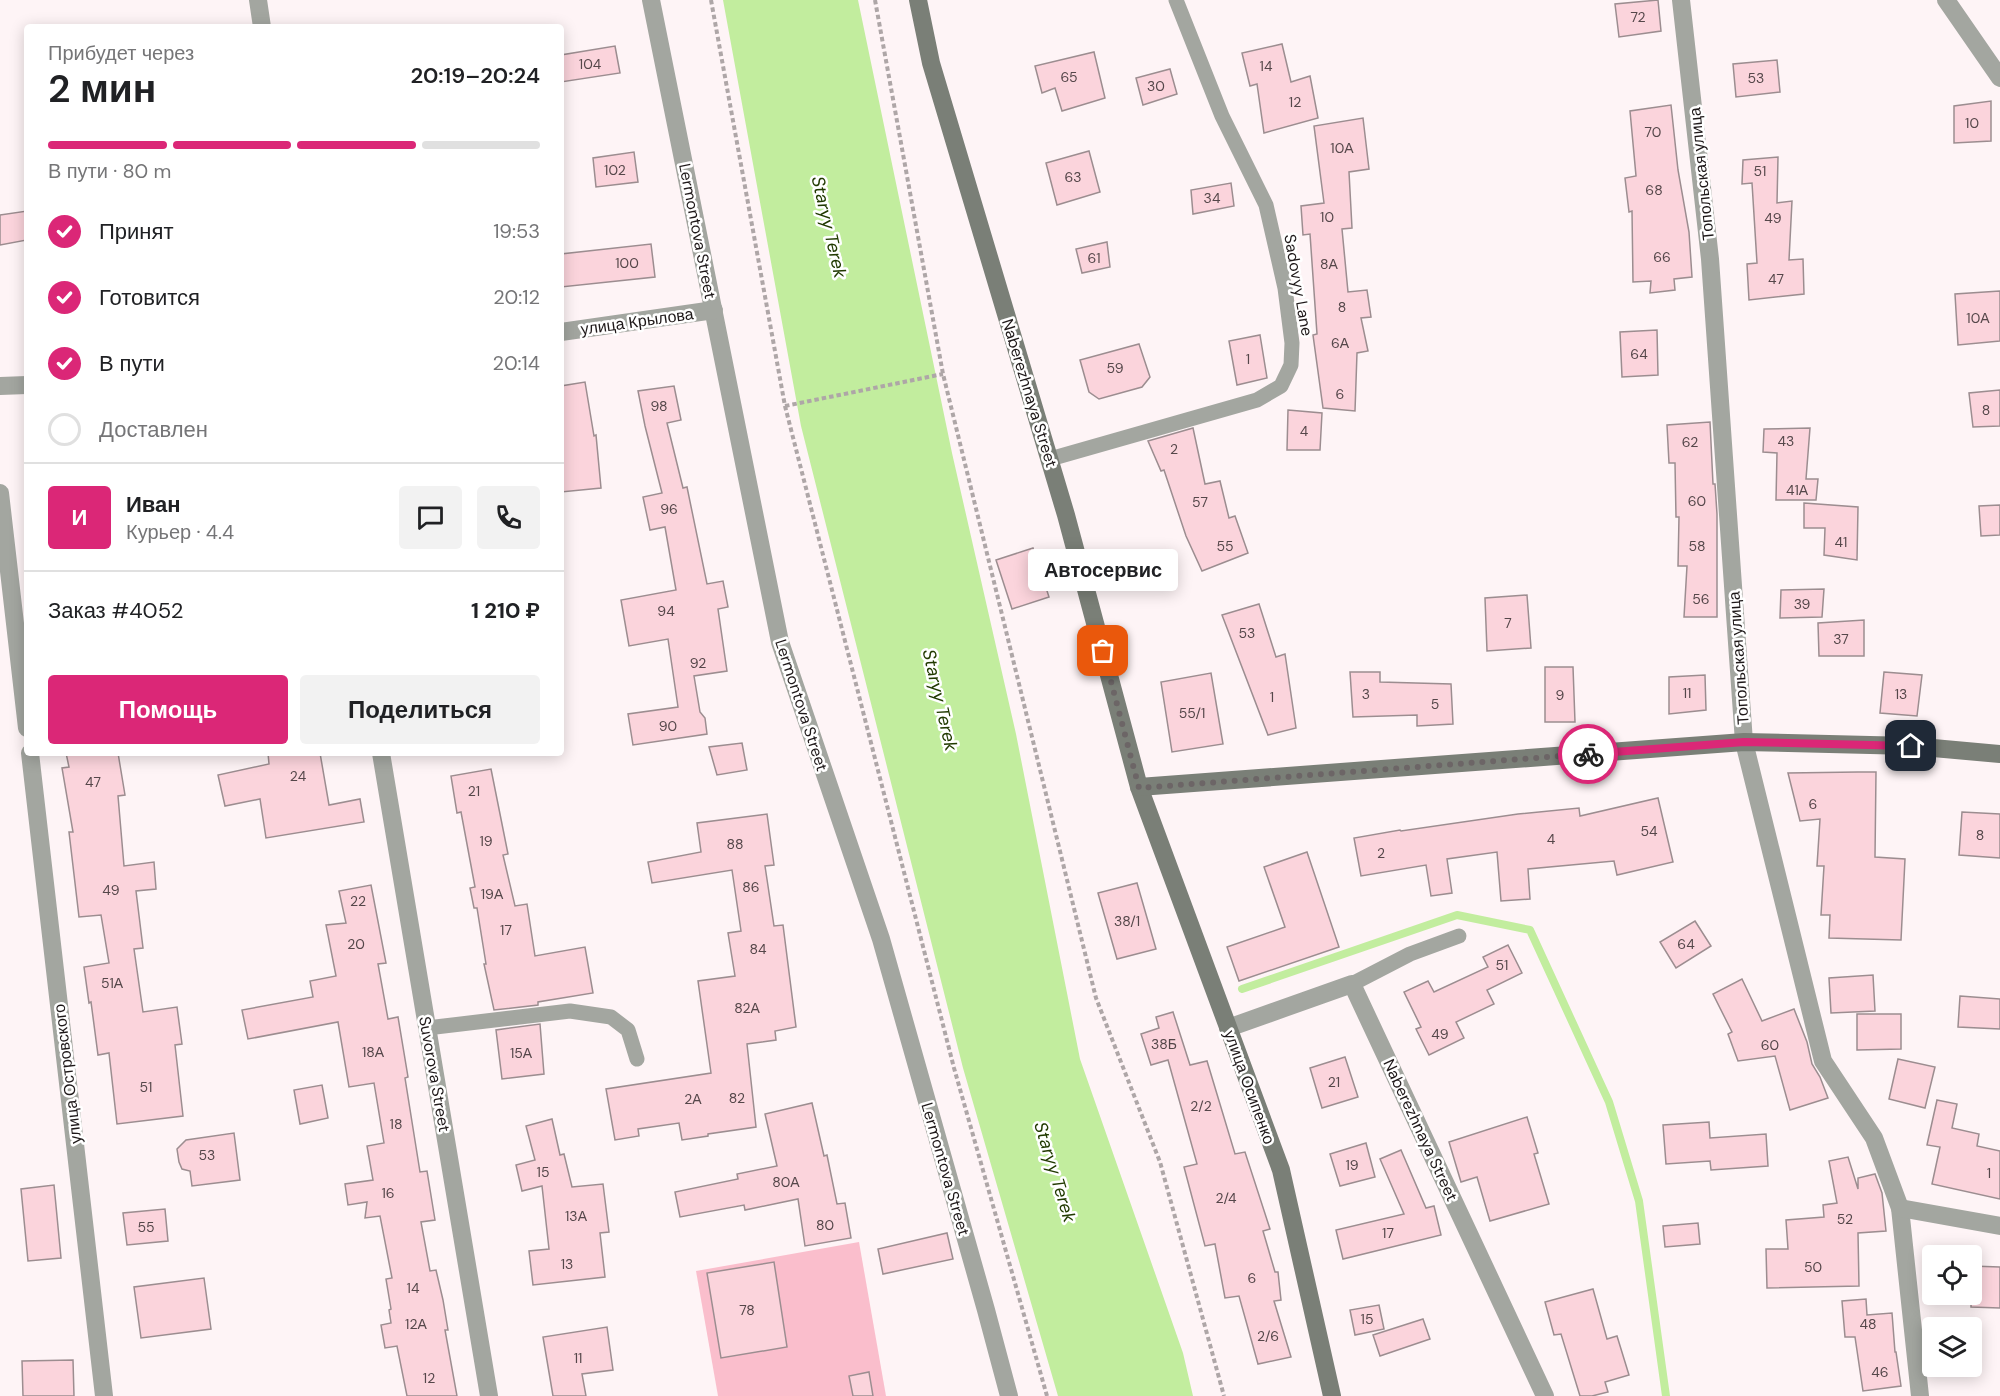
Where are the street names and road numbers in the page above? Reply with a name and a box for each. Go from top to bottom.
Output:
street label: Топольская улица [1684,106,1719,241]
street label: Lermontova Street [674,162,721,301]
street label: Sadovyy Lane [1279,233,1318,338]
street label: улица Крылова [579,303,695,340]
street label: Naberezhnaya Street [997,316,1062,470]
street label: Топольская улица [1723,591,1754,725]
street label: Lermontova Street [770,637,833,774]
street label: улица Островского [48,1003,86,1145]
street label: Suvorova Street [414,1015,455,1134]
street label: улица Осипенко [1219,1027,1280,1147]
street label: Naberezhnaya Street [1378,1056,1463,1205]
street label: Lermontova Street [916,1100,975,1238]

